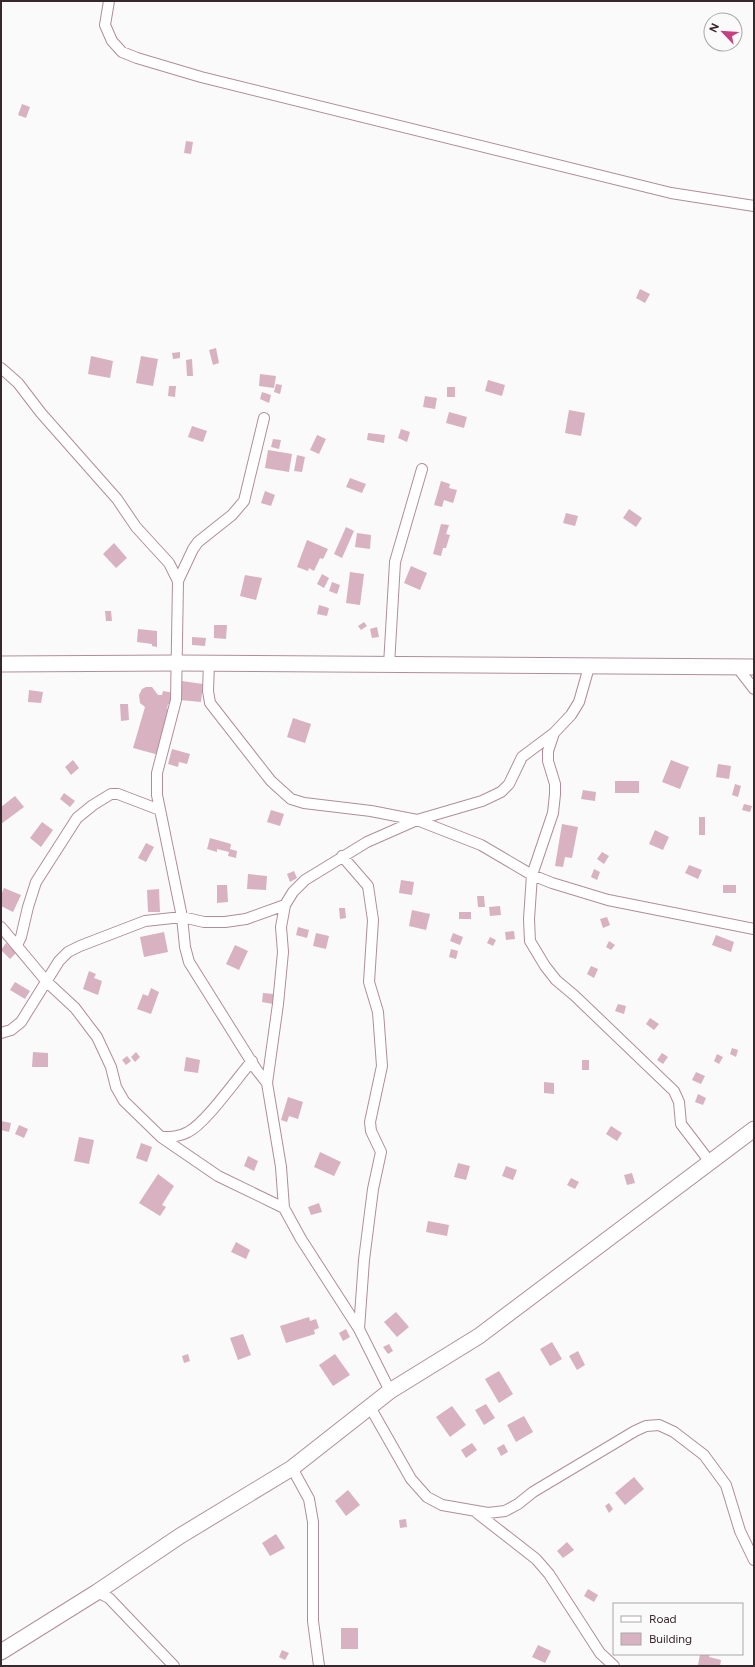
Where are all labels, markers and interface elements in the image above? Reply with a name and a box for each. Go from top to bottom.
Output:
north arrow [703,12,743,52]
text: N [707,21,722,35]
legend [613,1603,743,1655]
text: Road [649,1612,677,1626]
text: Building [649,1632,692,1646]

